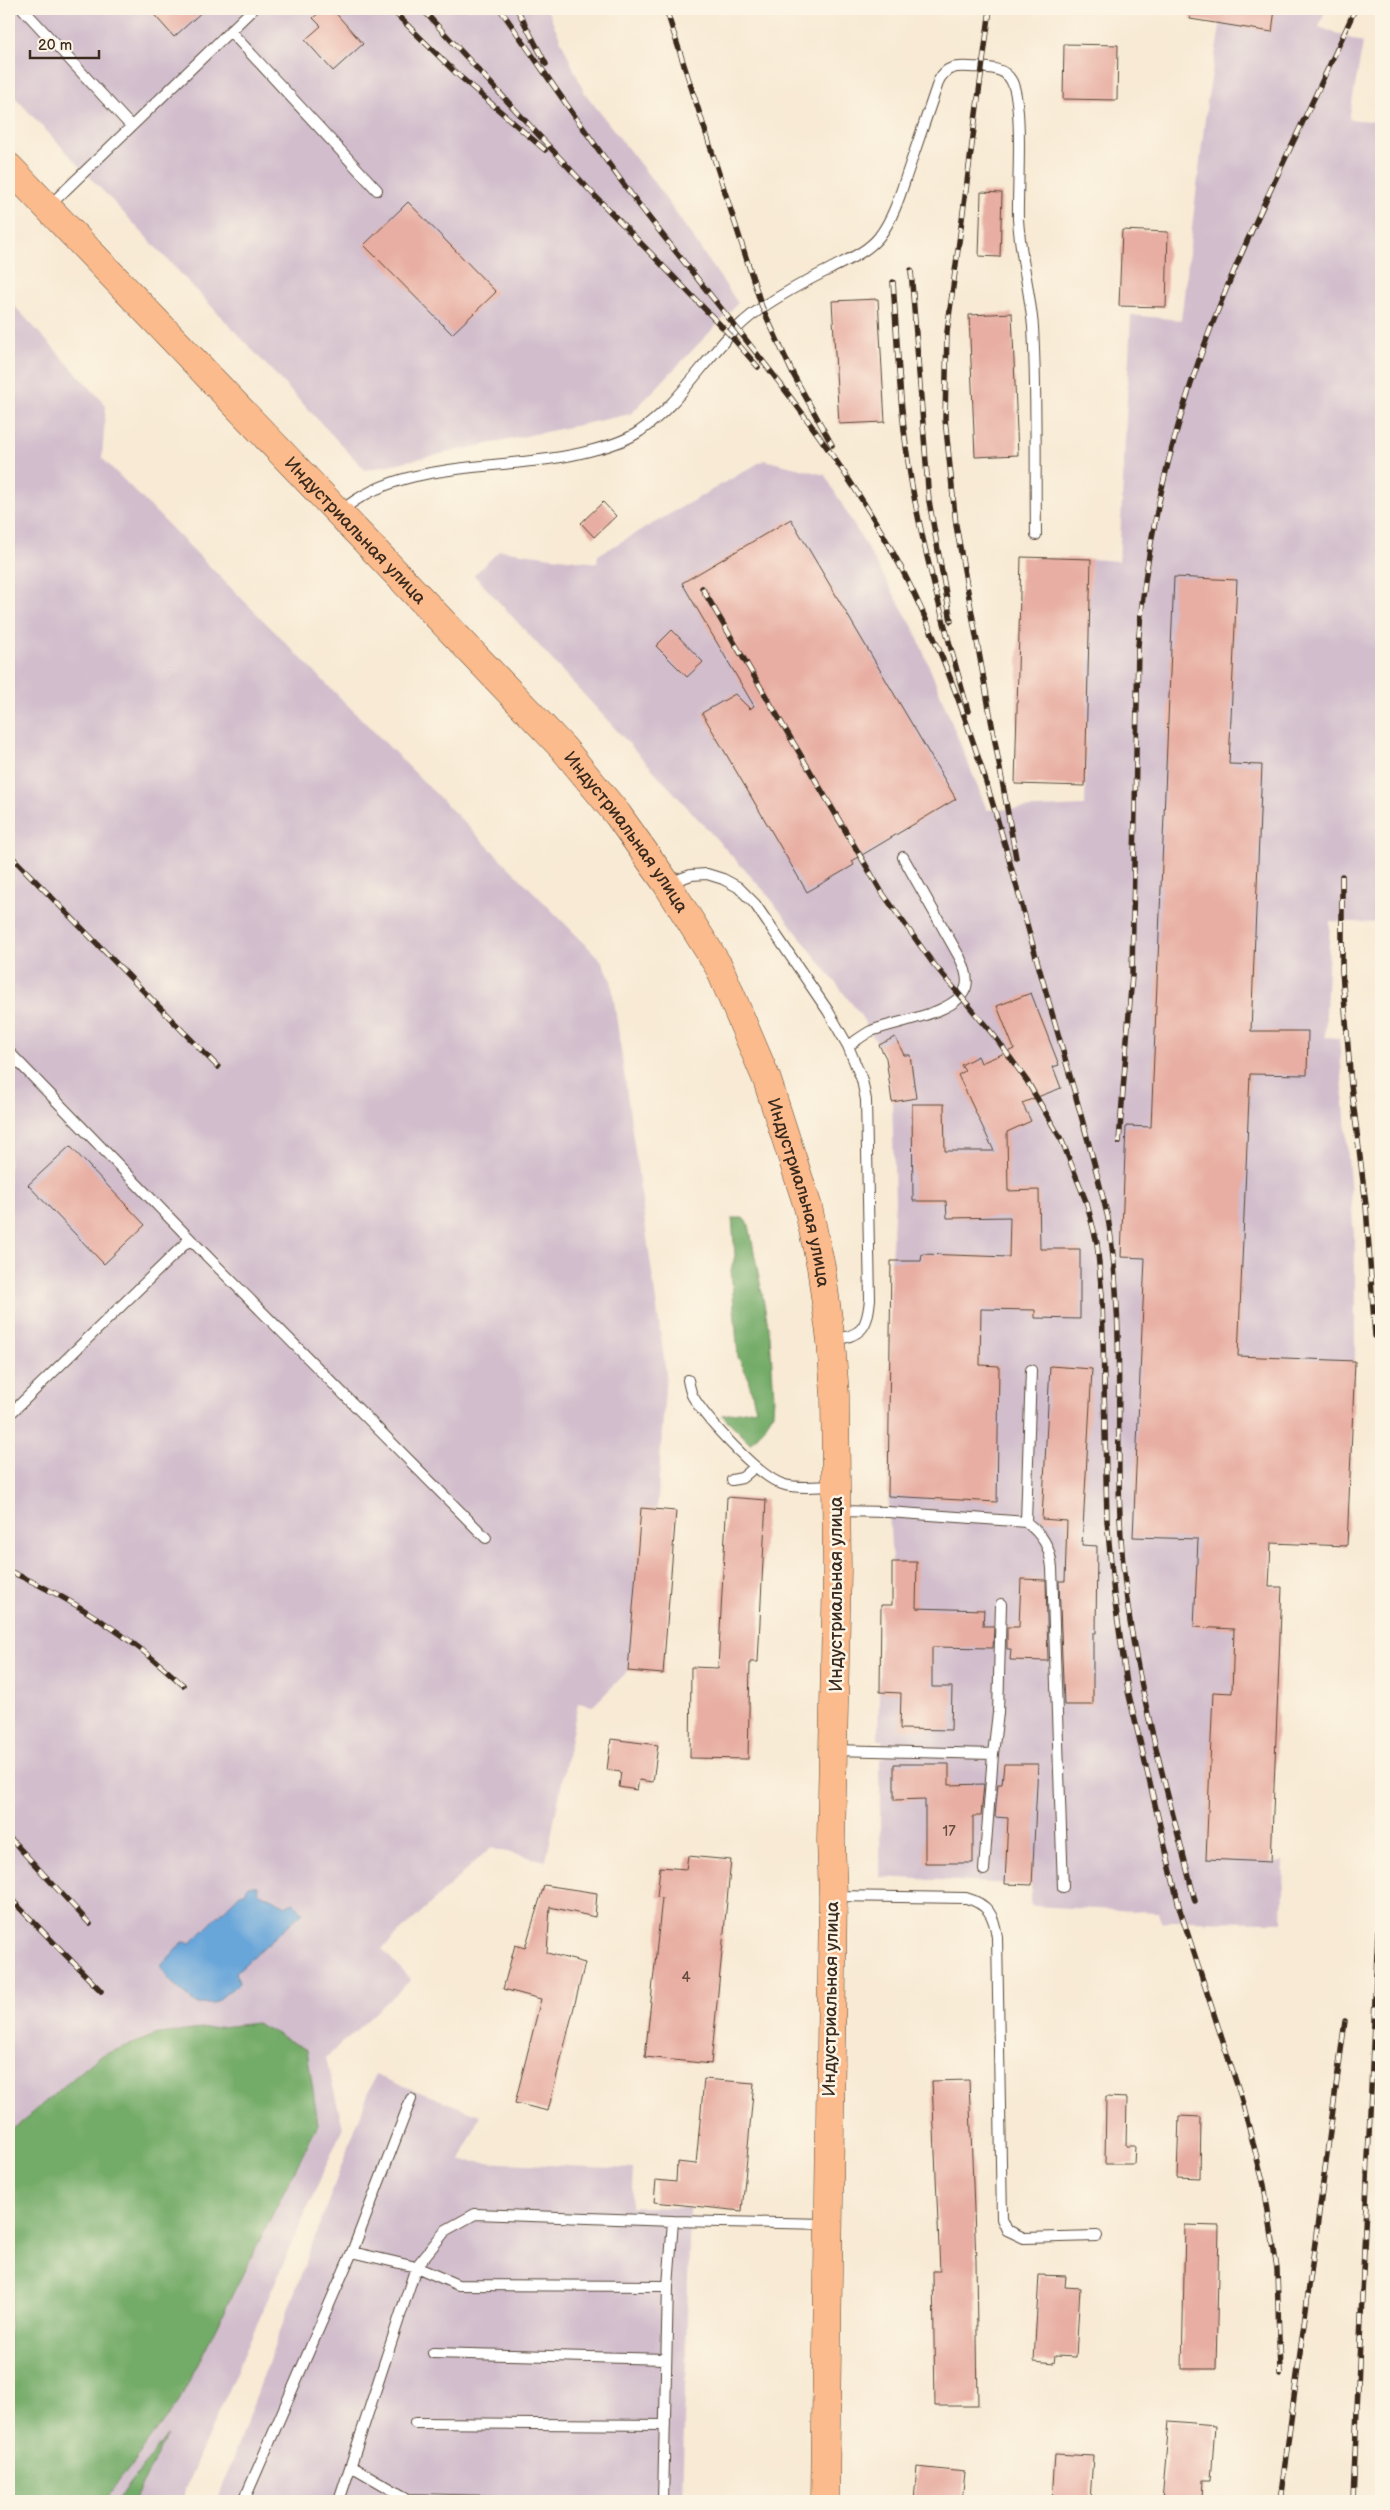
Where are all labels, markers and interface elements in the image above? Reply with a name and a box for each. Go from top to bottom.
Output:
scale bar [30,28,99,60]
text: 20 m [38,36,72,55]
street label: Индустриальная улица [280,452,431,609]
street label: Индустриальная улица [560,747,693,917]
street label: Индустриальная улица [763,1095,834,1289]
street label: Индустриальная улица [826,1496,847,1692]
house number: 17 [942,1822,956,1841]
street label: Индустриальная улица [819,1901,843,2097]
house number: 4 [681,1968,691,1987]

